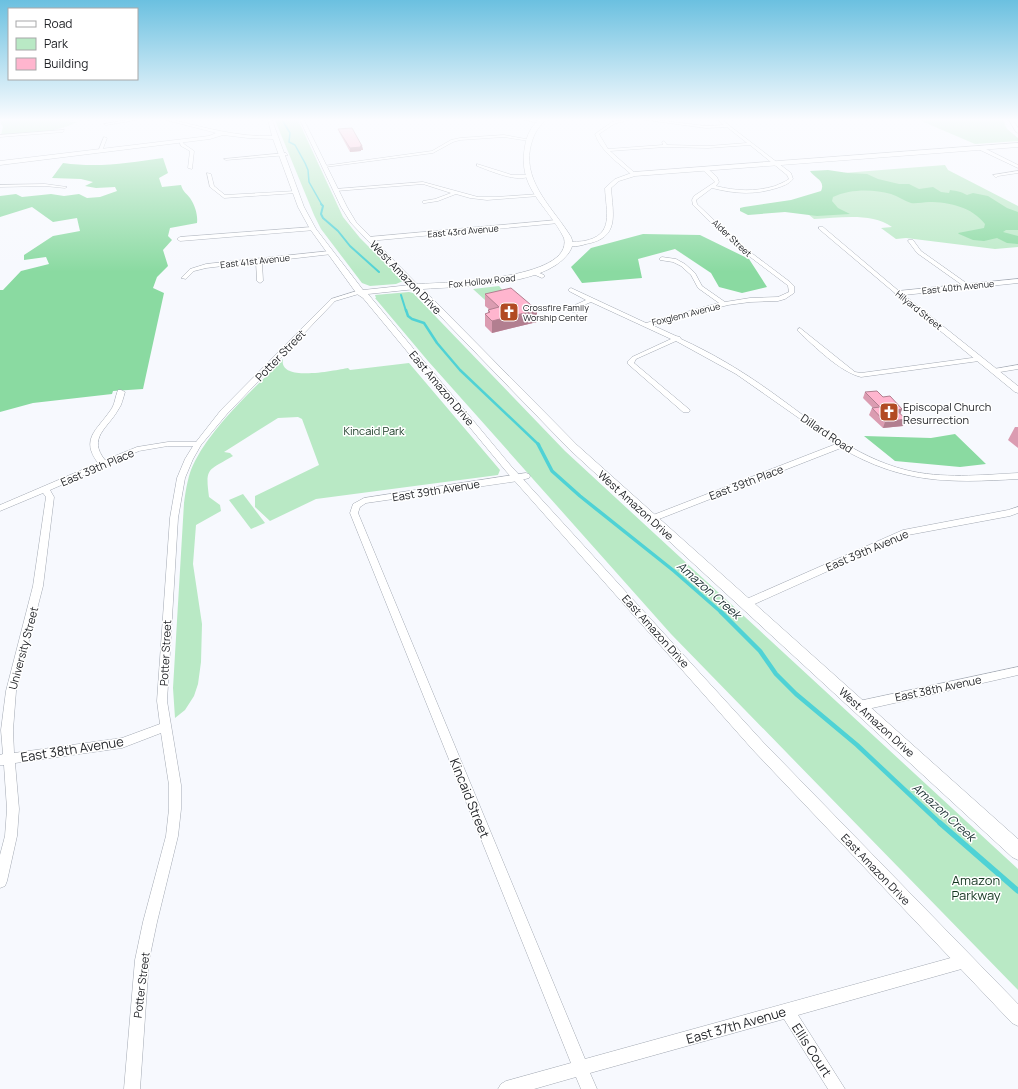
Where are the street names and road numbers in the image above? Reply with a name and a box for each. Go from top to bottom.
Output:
street label: Alder Street [709,216,755,260]
street label: East 43rd Avenue [427,221,499,241]
street label: West Amazon Drive [367,237,446,318]
street label: East 41st Avenue [220,251,290,271]
street label: Fox Hollow Road [448,271,516,291]
street label: East 40th Avenue [921,277,995,297]
street label: Hilyard Street [893,287,945,333]
street label: Foxglenn Avenue [650,299,722,329]
street label: Potter Street [252,326,308,384]
street label: East Amazon Drive [406,347,478,429]
street label: Dillard Road [798,410,856,456]
street label: East 39th Place [58,445,137,489]
street label: East 39th Place [707,461,786,503]
street label: West Amazon Drive [595,467,678,543]
street label: East 39th Avenue [391,476,481,504]
street label: East 39th Avenue [823,526,911,574]
street label: East Amazon Drive [619,591,693,671]
street label: University Street [5,605,41,691]
street label: Potter Street [156,620,174,686]
street label: East 38th Avenue [893,671,983,704]
street label: West Amazon Drive [836,684,919,760]
street label: East 38th Avenue [19,732,125,766]
street label: Kincaid Street [446,756,494,840]
street label: East Amazon Drive [838,830,914,908]
street label: Potter Street [130,951,152,1019]
street label: East 37th Avenue [684,1002,788,1048]
street label: Ellis Court [788,1020,836,1080]

